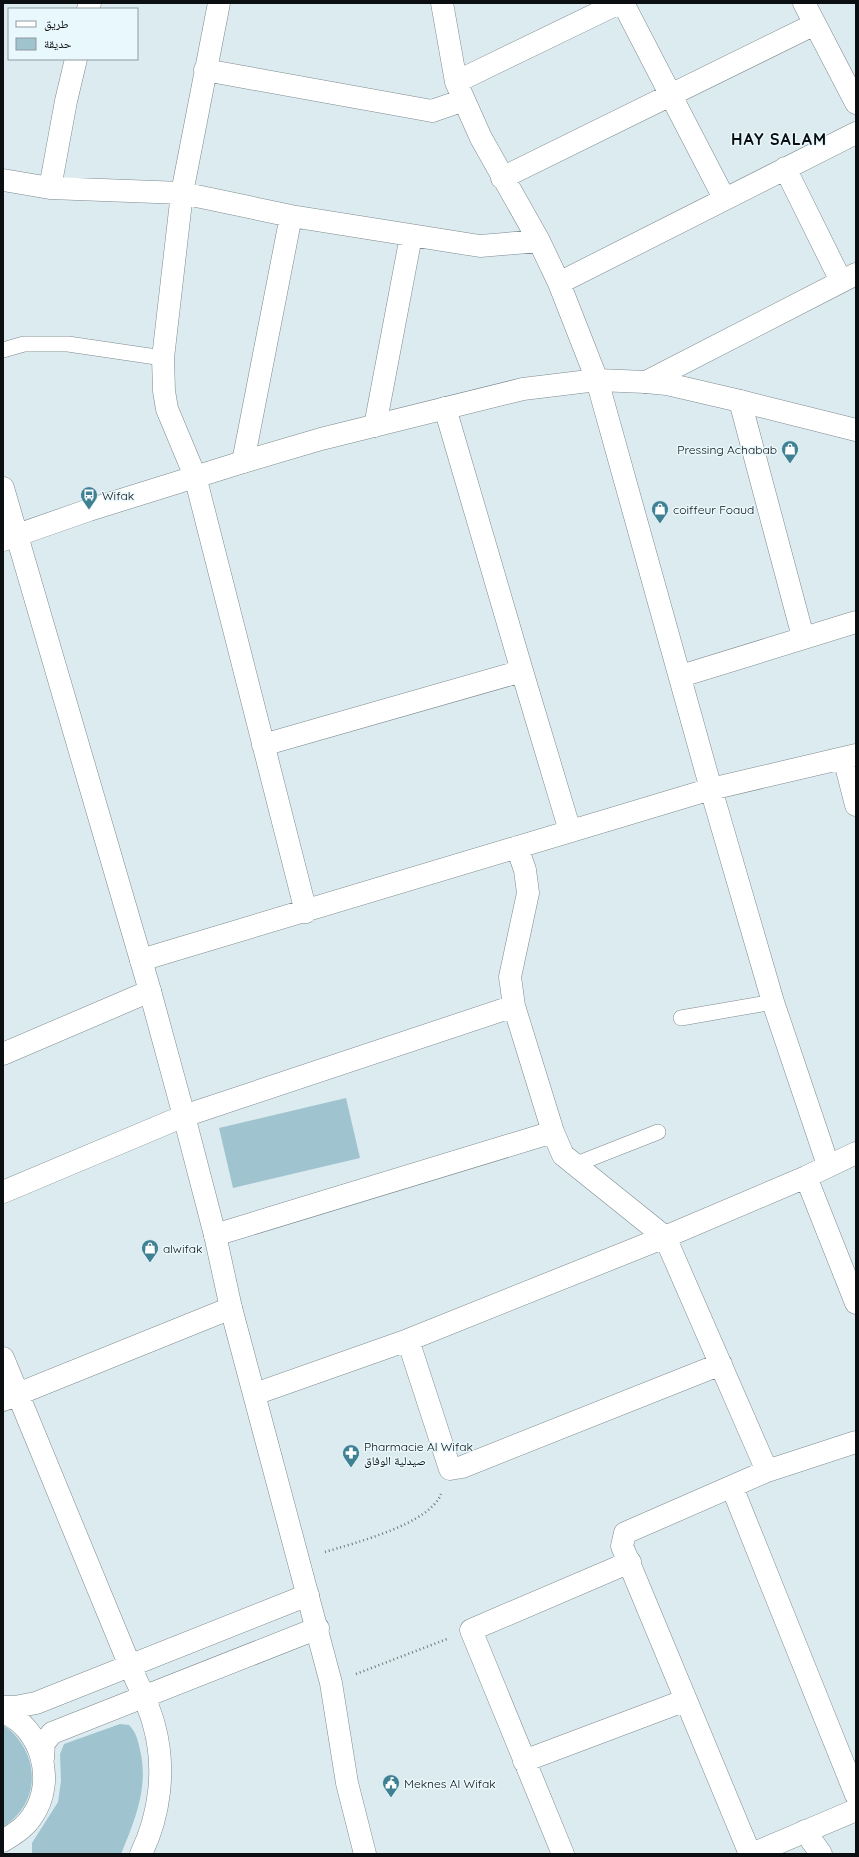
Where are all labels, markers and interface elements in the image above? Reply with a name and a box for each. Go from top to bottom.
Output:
legend [8,8,138,60]
text: طريق [44,16,69,31]
text: حديقة [44,36,72,51]
district label: HAY SALAM [731,129,827,149]
shop icon: Pressing Achabab [780,439,800,464]
place label: Pressing Achabab [677,442,777,457]
bus stop icon: Wifak [79,485,99,510]
place label: Wifak [102,488,134,503]
shop icon: coiffeur Foaud [650,499,670,524]
place label: coiffeur Foaud [673,502,754,517]
shop icon: alwifak [140,1238,160,1263]
place label: alwifak [163,1241,202,1256]
place label: Pharmacie Al Wifak صيدلية الوفاق [364,1439,473,1468]
pharmacy icon: Pharmacie Al Wifak صيدلية الوفاق [341,1443,361,1468]
public building icon: Meknes Al Wifak [381,1773,401,1798]
place label: Meknes Al Wifak [404,1776,496,1791]

